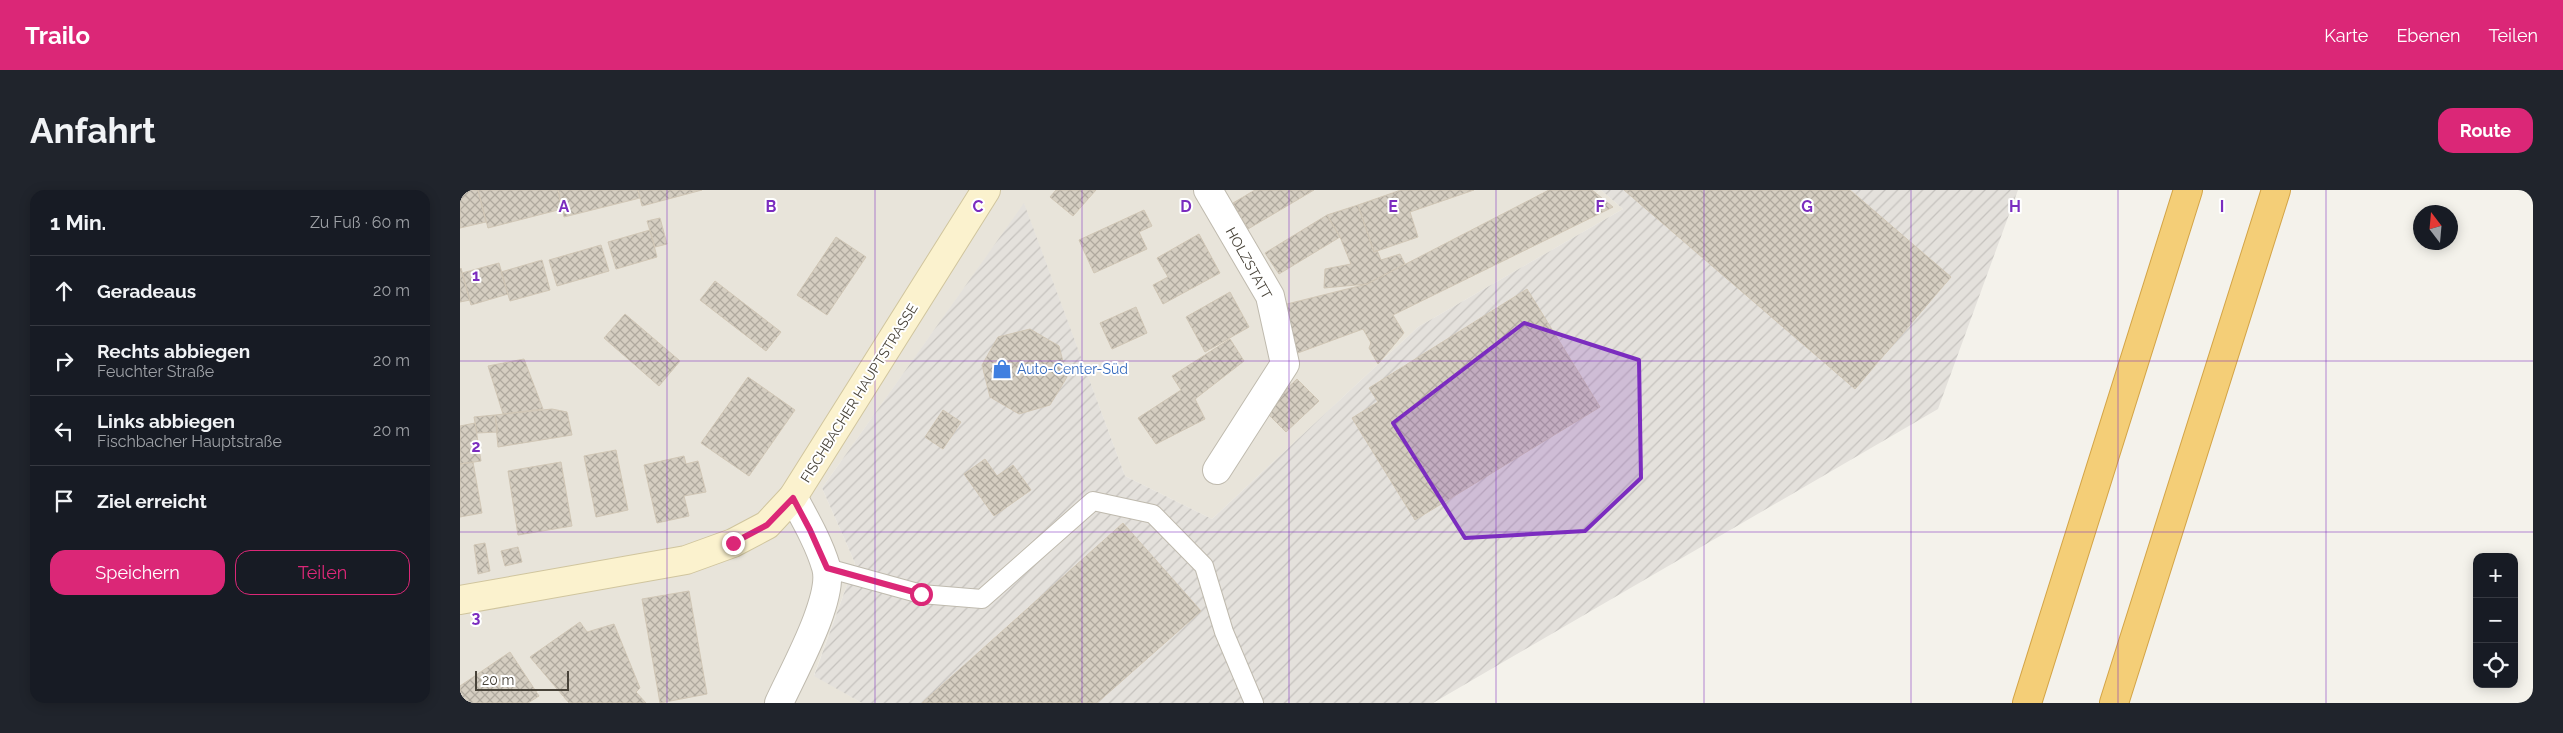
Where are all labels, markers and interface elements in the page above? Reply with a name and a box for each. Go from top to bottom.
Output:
text: Trailo [25,21,90,50]
text: Karte [2324,25,2368,46]
text: Ebenen [2396,25,2461,46]
text: Teilen [2489,25,2538,46]
button: Route [2438,108,2533,153]
text: Anfahrt [30,110,156,151]
text: A [559,197,570,216]
text: B [766,197,777,216]
text: C [973,197,984,216]
text: D [1180,197,1192,216]
text: E [1388,197,1398,216]
text: F [1595,197,1605,216]
text: G [1801,197,1813,216]
text: H [2009,197,2021,216]
text: I [2220,197,2224,216]
north arrow [2413,205,2458,250]
text: 1 Min. [50,210,106,235]
text: Zu Fuß · 60 m [310,213,410,232]
street label: HOLZSTATT [1223,224,1275,302]
text: 1 [472,266,480,285]
icon: ahead [50,277,78,305]
text: Geradeaus [97,280,196,302]
text: 20 m [373,281,410,300]
street label: FISCHBACHER HAUPTSTRASSE [797,301,921,485]
text: Rechts abbiegen [97,340,250,362]
icon: right [50,347,78,375]
text: 20 m [373,351,410,370]
shop icon: Auto-Center-Süd [991,358,1013,380]
place label: Auto-Center-Süd [1017,361,1128,377]
text: Feuchter Straße [97,362,214,381]
text: Links abbiegen [97,410,235,432]
icon: left [50,417,78,445]
text: 20 m [373,421,410,440]
text: Fischbacher Hauptstraße [97,432,282,451]
text: 2 [471,437,481,456]
icon: arrive [50,487,78,515]
text: Ziel erreicht [97,490,207,512]
route end [722,532,745,555]
button: Speichern [50,550,225,595]
button: Teilen [235,550,410,595]
map controls [2473,553,2518,688]
button: + [2473,553,2518,598]
route start [910,583,933,606]
button: − [2473,598,2518,643]
text: 3 [472,608,481,627]
button: locate [2473,643,2518,688]
scale bar [475,668,569,691]
text: 20 m [482,672,514,688]

